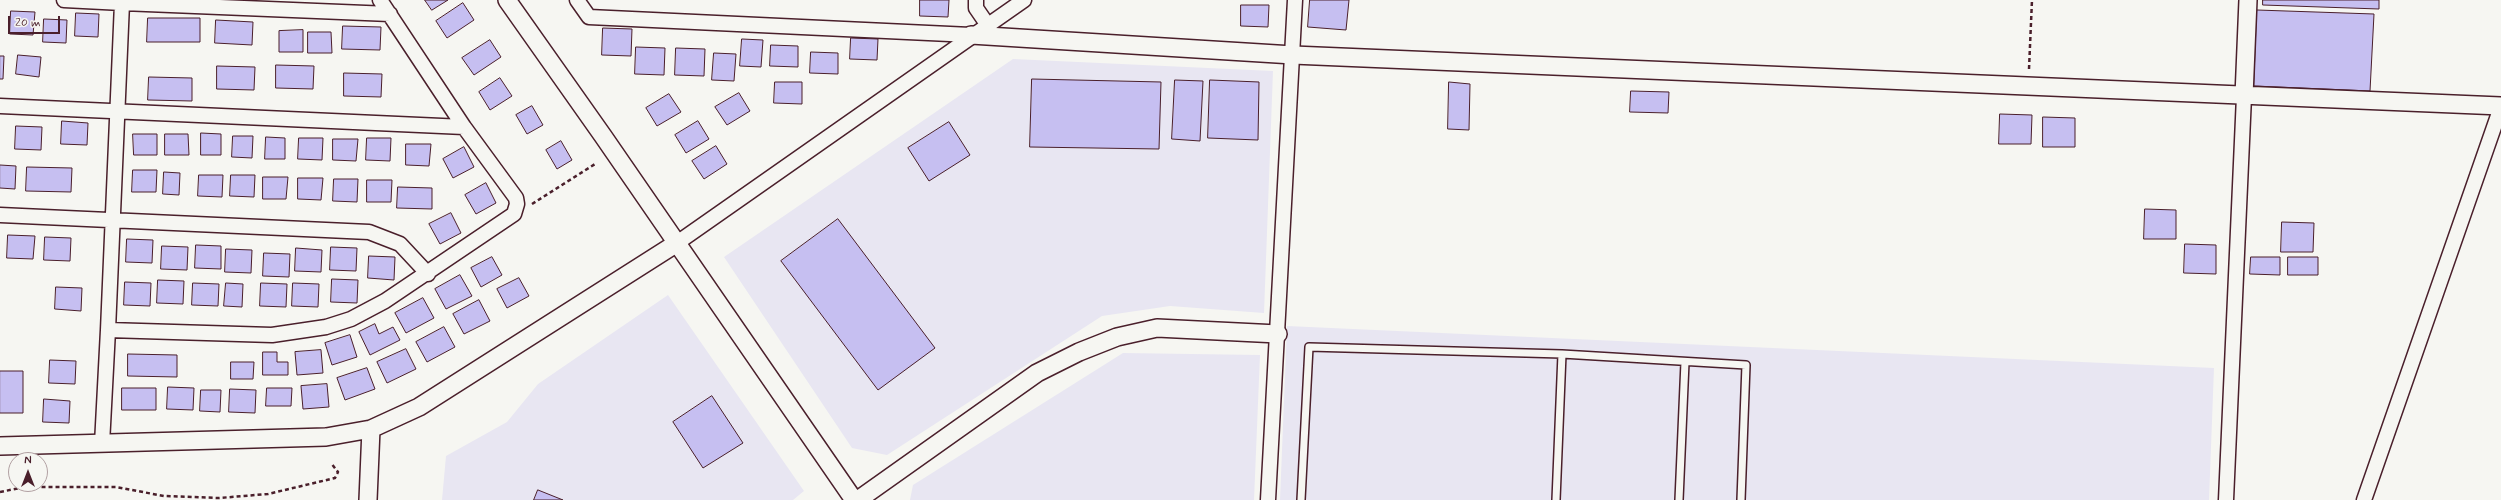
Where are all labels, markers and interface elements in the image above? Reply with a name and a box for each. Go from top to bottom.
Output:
scale bar [10,8,62,34]
text: 20 m [15,15,41,31]
north arrow [8,452,48,492]
text: N [24,454,32,468]

